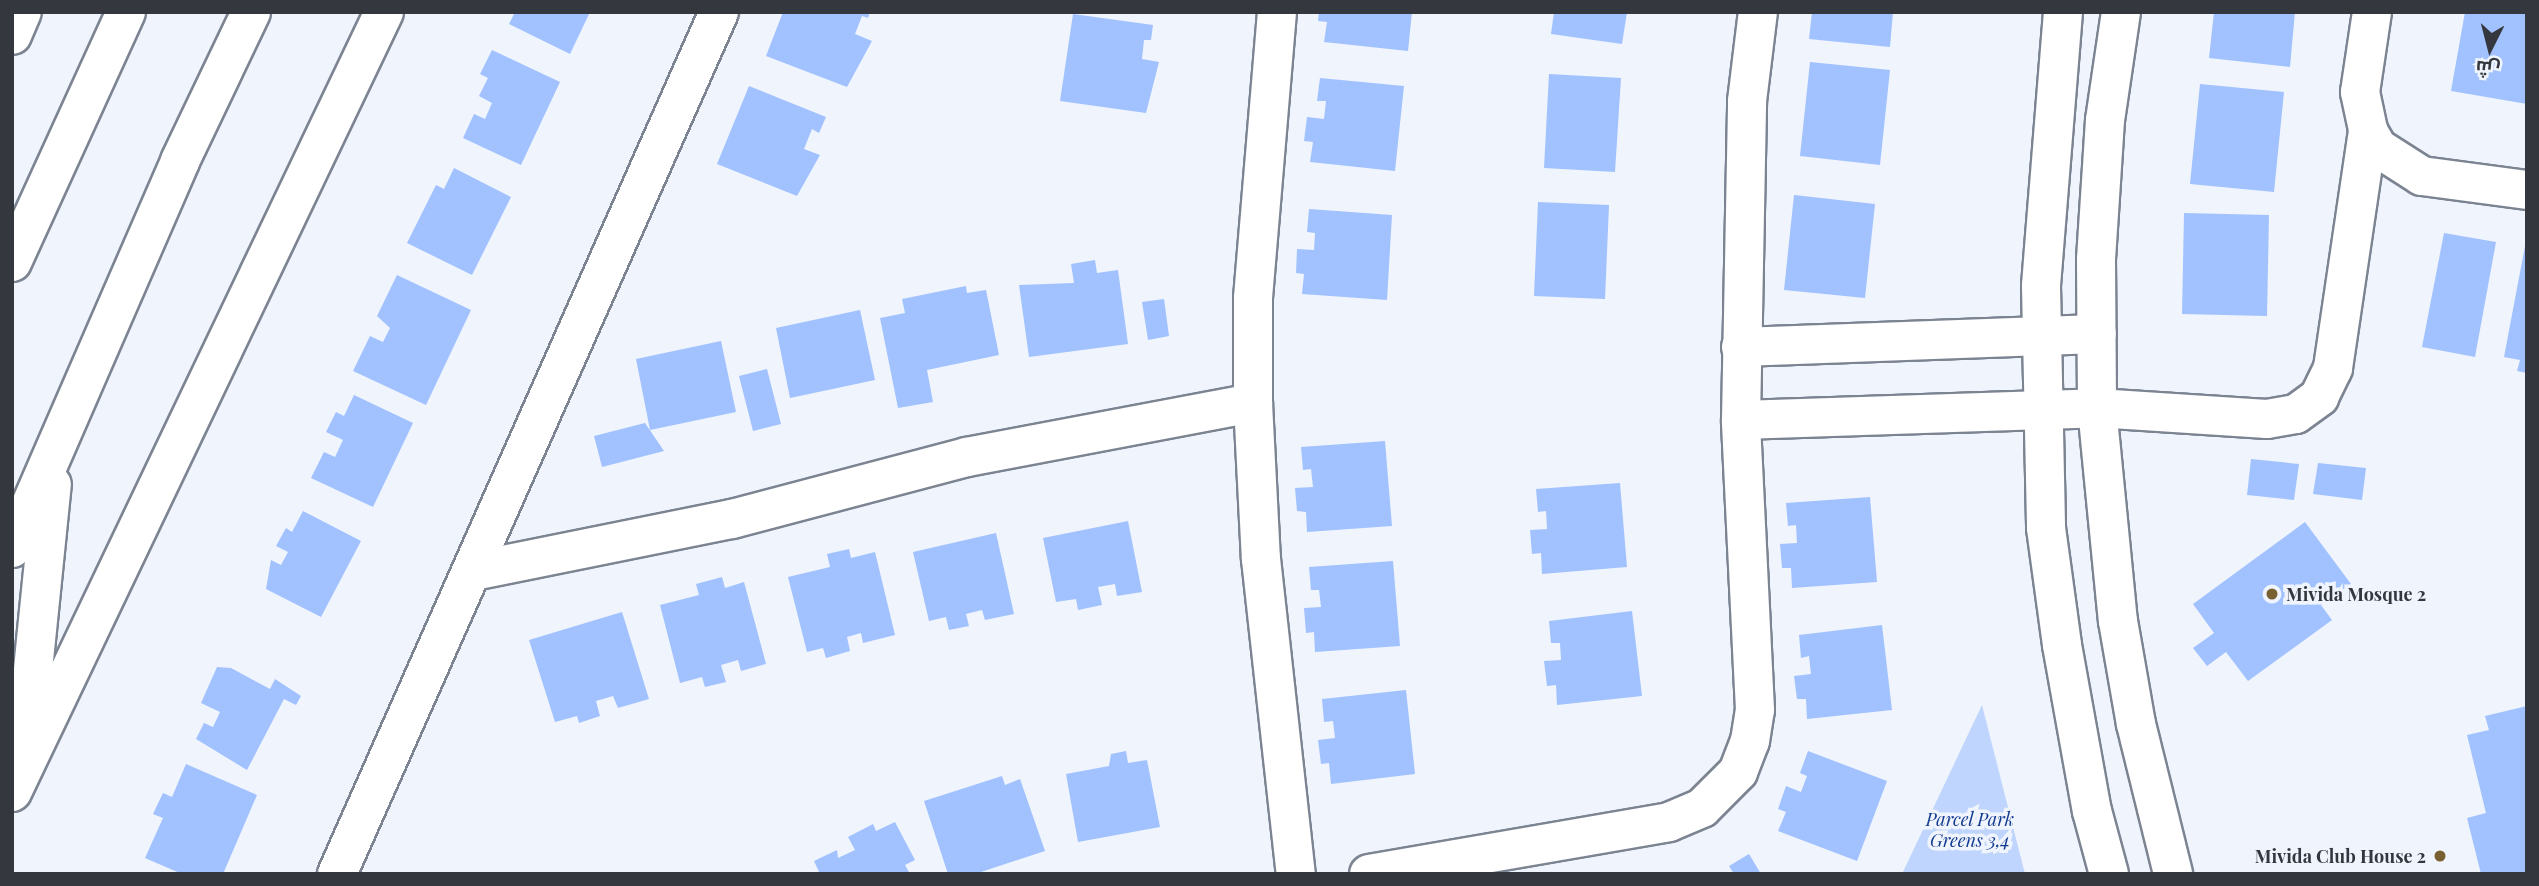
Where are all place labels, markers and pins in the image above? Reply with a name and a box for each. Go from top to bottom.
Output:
place label: Mivida Mosque 2 [2286,583,2426,605]
marker: Mivida Mosque 2 [2264,586,2280,602]
place label: Mivida Club House 2 [2255,845,2426,867]
marker: Mivida Club House 2 [2432,848,2448,864]

